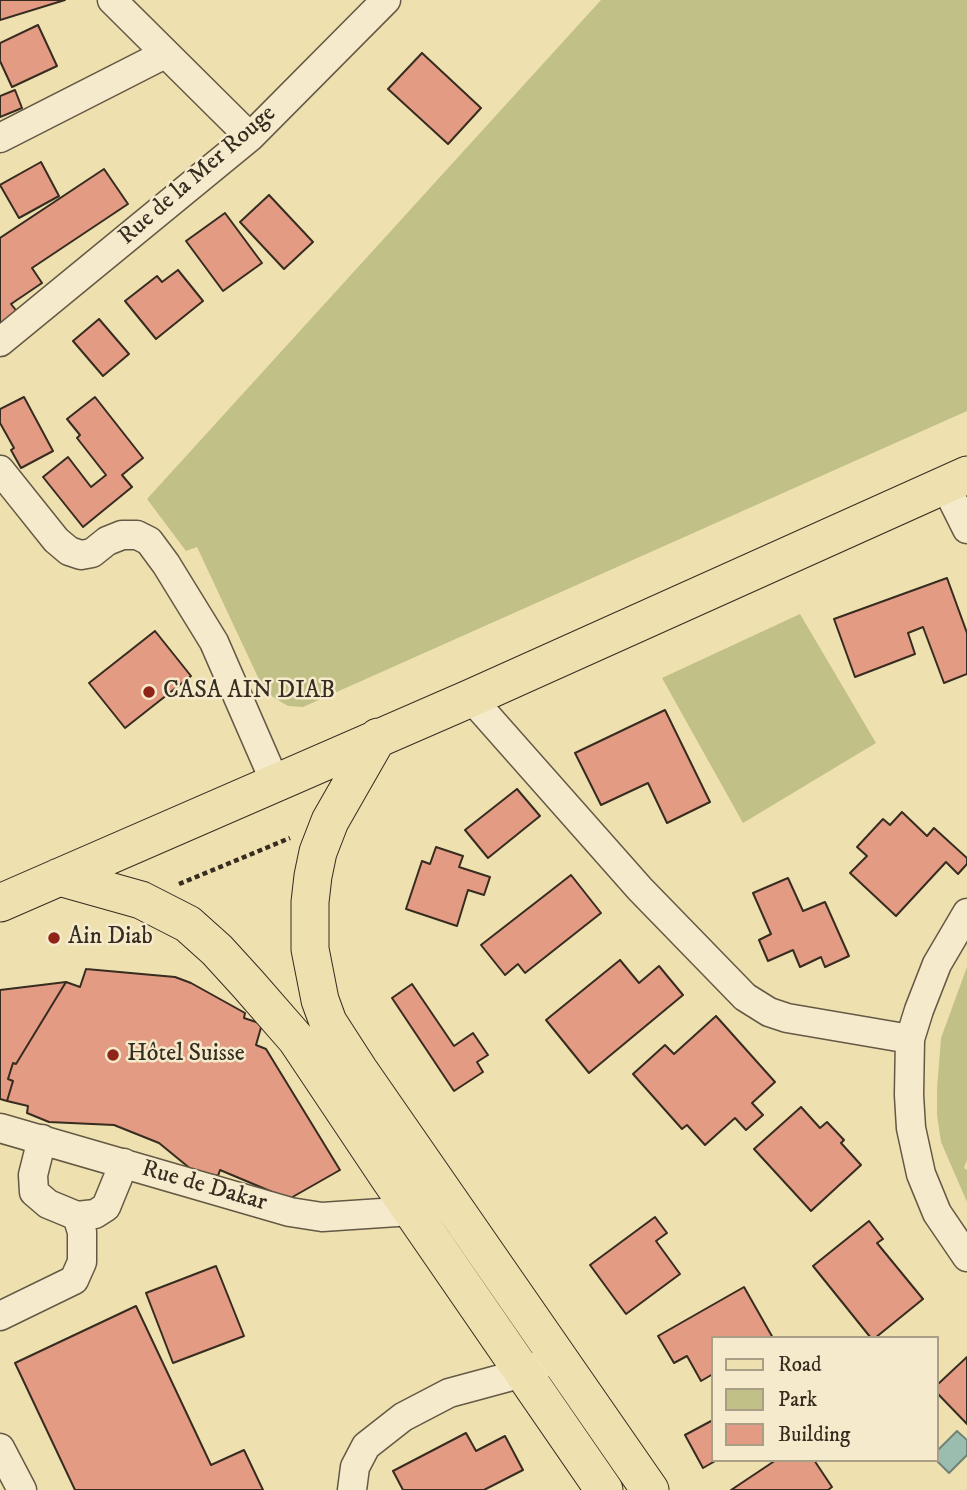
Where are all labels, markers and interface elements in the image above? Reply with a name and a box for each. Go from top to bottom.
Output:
street label: Rue de la Mer Rouge [114,100,282,252]
place label: CASA AIN DIAB [163,678,335,706]
marker: CASA AIN DIAB [141,684,157,700]
place label: Ain Diab [68,924,153,952]
marker: Ain Diab [46,930,62,946]
place label: Hôtel Suisse [127,1041,245,1069]
marker: Hôtel Suisse [105,1047,121,1063]
street label: Rue de Dakar [138,1155,270,1219]
legend [712,1336,939,1462]
text: Road [778,1352,822,1378]
text: Park [778,1387,817,1413]
text: Building [778,1422,850,1448]

